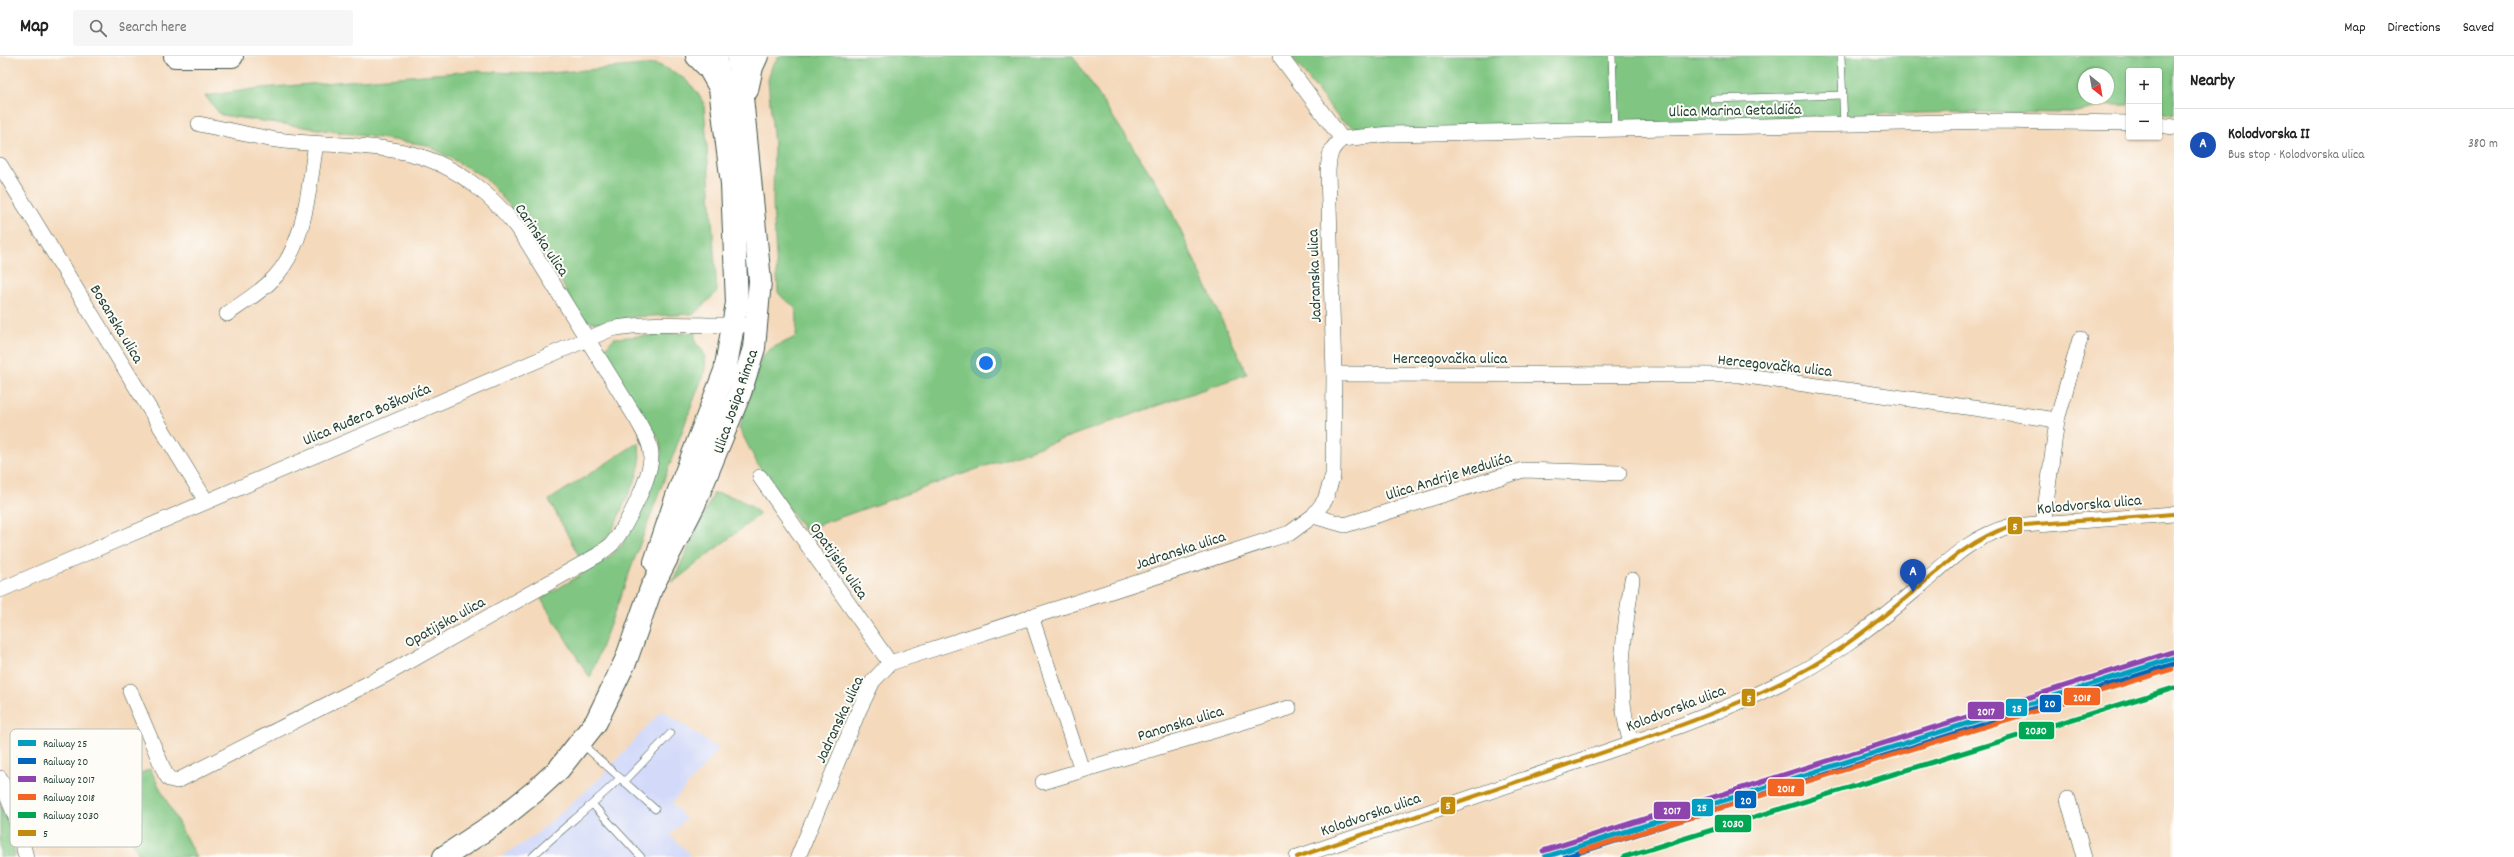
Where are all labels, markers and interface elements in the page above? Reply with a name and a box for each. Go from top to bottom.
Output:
search box [73,10,353,46]
text: Map [20,14,49,41]
icon: search [87,17,109,39]
text: Search here [119,17,187,39]
text: Map [2344,18,2366,38]
text: Directions [2388,18,2441,38]
text: Saved [2463,18,2494,38]
north arrow [2078,68,2114,104]
map controls [2126,68,2162,140]
button: + [2126,68,2162,104]
text: Nearby [2190,70,2234,94]
street label: Ulica Marina Getaldića [1668,99,1802,124]
button: − [2126,104,2162,140]
text: Kolodvorska II [2228,124,2310,146]
text: A [2199,135,2207,154]
text: 380 m [2468,135,2498,154]
text: Bus stop · Kolodvorska ulica [2228,146,2364,165]
street label: Carinska ulica [508,199,574,282]
street label: Jadranska ulica [1302,228,1329,323]
street label: Bosanska ulica [83,280,149,369]
street label: Ulica Josipa Rimca [708,346,765,457]
street label: Hercegovačka ulica [1393,348,1508,371]
street label: Hercegovačka ulica [1717,349,1833,384]
your location [976,353,996,373]
street label: Ulica Ruđera Boškovića [299,378,435,453]
street label: Ulica Andrije Medulića [1383,447,1515,508]
street label: Kolodvorska ulica [2036,489,2143,522]
line badge: 5 [2007,516,2023,535]
street label: Opatijska ulica [803,518,873,605]
text: 5 [2012,520,2018,536]
street label: Jadranska ulica [1133,526,1229,577]
pin: A [1900,559,1926,592]
street label: Opatijska ulica [401,591,490,655]
street label: Jadranska ulica [810,672,871,767]
street label: Kolodvorska ulica [1623,680,1729,739]
line badge: 2018 [2063,687,2101,706]
line badge: 5 [1741,688,1756,707]
text: 2018 [2073,691,2091,707]
text: 5 [1746,692,1752,708]
line badge: 20 [2039,694,2062,713]
text: 20 [2045,697,2055,713]
line badge: 25 [2005,698,2028,717]
street label: Panonska ulica [1135,700,1227,748]
line badge: 2017 [1967,701,2005,720]
text: 25 [2012,702,2022,718]
text: 2017 [1977,705,1995,721]
line badge: 2030 [2018,721,2055,740]
text: 2030 [2025,724,2047,740]
legend [10,729,142,847]
text: Railway 25 [43,737,87,753]
text: Railway 20 [43,755,88,771]
text: Railway 2017 [43,773,95,789]
line badge: 2018 [1767,778,1805,797]
text: 2018 [1777,782,1795,798]
street label: Kolodvorska ulica [1318,787,1425,843]
line badge: 20 [1734,790,1757,809]
text: Railway 2018 [43,791,95,807]
text: 20 [1741,794,1751,810]
line badge: 5 [1440,796,1456,815]
line badge: 25 [1691,798,1714,817]
text: 5 [1445,799,1451,815]
line badge: 2017 [1653,801,1691,820]
text: 25 [1697,801,1707,817]
text: 2017 [1663,804,1681,820]
text: Railway 2030 [43,809,99,825]
line badge: 2030 [1714,814,1752,833]
text: 2030 [1722,817,1744,833]
text: 5 [43,827,48,843]

